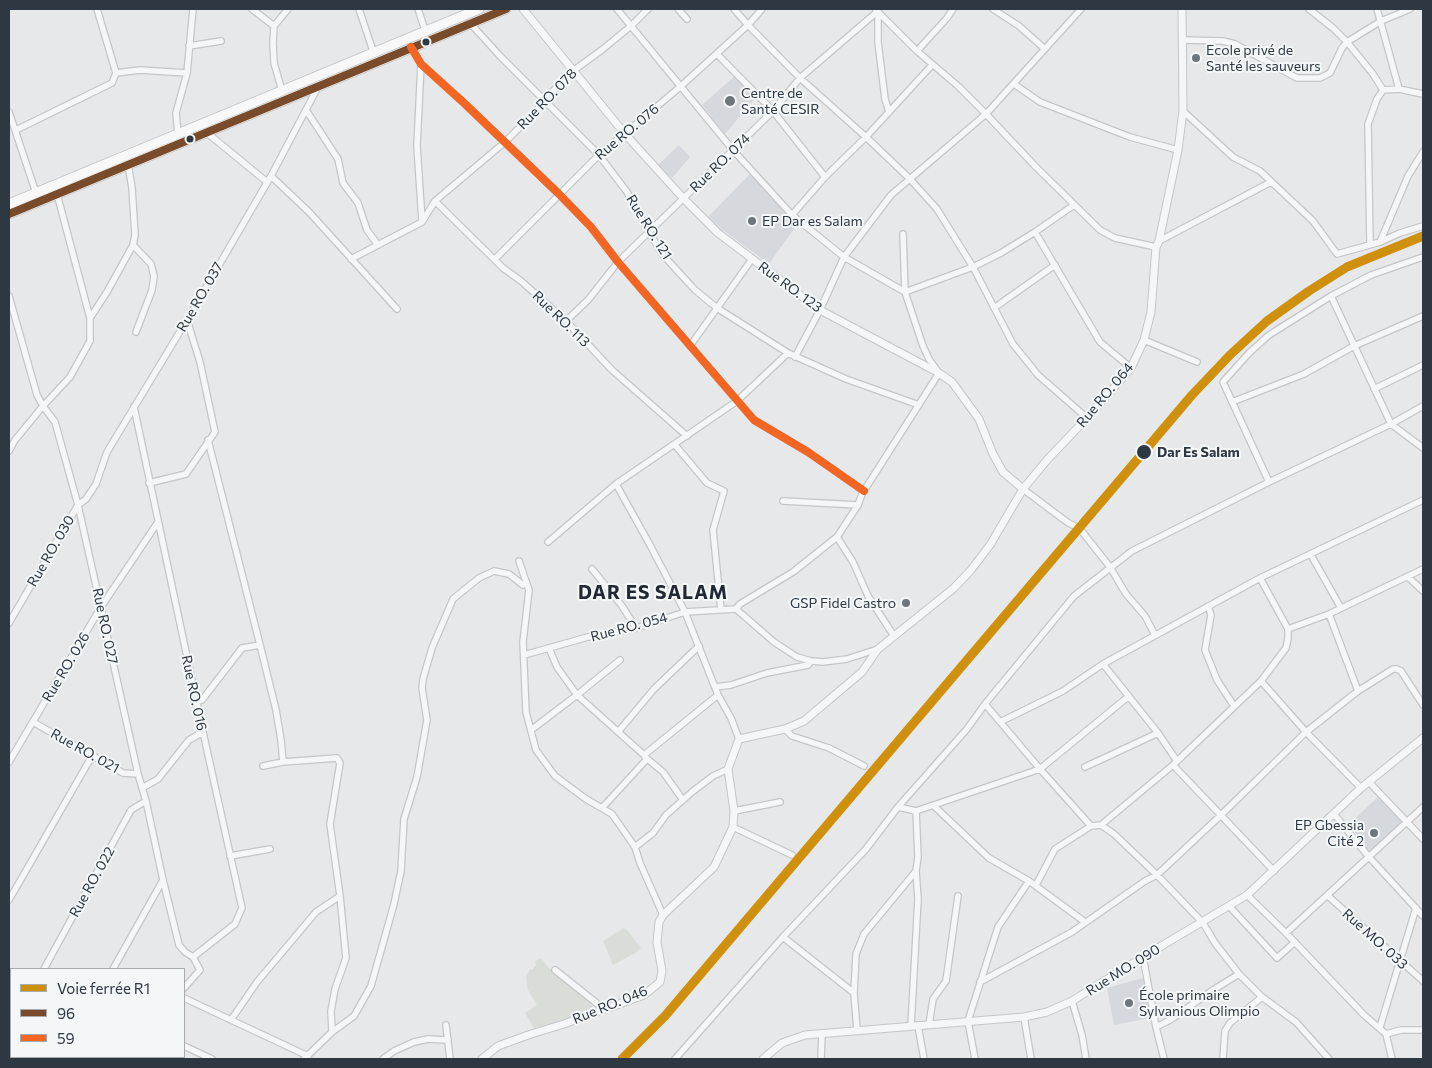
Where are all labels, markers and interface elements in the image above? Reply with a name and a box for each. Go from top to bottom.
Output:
unlabelled marker [421,37,431,47]
place label: Ecole privé de Santé les sauveurs [1206,42,1321,74]
marker: Ecole privé de Santé les sauveurs [1190,52,1202,64]
street label: Rue RO. 078 [514,65,580,133]
place label: Centre de Santé CESIR [741,85,820,118]
marker: Centre de Santé CESIR [723,94,737,108]
street label: Rue RO. 076 [592,100,662,164]
street label: Rue RO. 074 [686,130,754,196]
unlabelled marker [185,134,195,144]
street label: Rue RO. 121 [623,192,675,262]
place label: EP Dar es Salam [762,213,863,229]
marker: EP Dar es Salam [746,215,758,227]
street label: Rue RO. 123 [755,258,825,316]
street label: Rue RO. 037 [173,259,227,335]
street label: Rue RO. 113 [529,287,593,351]
street label: Rue RO. 064 [1073,359,1137,431]
marker: Dar Es Salam [1135,443,1153,461]
place label: Dar Es Salam [1157,444,1240,460]
street label: Rue RO. 030 [24,512,78,590]
district label: DAR ES SALAM [576,582,730,604]
street label: Rue RO. 027 [89,586,121,666]
place label: GSP Fidel Castro [790,595,896,611]
marker: GSP Fidel Castro [900,597,912,609]
street label: Rue RO. 054 [589,609,669,645]
street label: Rue RO. 026 [39,629,93,705]
street label: Rue RO. 016 [178,654,210,732]
street label: Rue RO. 021 [48,725,122,777]
place label: EP Gbessia Cité 2 [1295,817,1364,850]
marker: EP Gbessia Cité 2 [1368,827,1380,839]
street label: Rue RO. 022 [66,844,118,920]
street label: Rue MO. 033 [1339,905,1411,973]
street label: Rue MO. 090 [1083,941,1163,999]
legend [10,968,185,1058]
text: Voie ferrée R1 [57,979,150,997]
street label: Rue RO. 046 [570,982,650,1028]
place label: École primaire Sylvanious Olimpio [1139,987,1260,1020]
marker: École primaire Sylvanious Olimpio [1123,997,1135,1009]
text: 96 [57,1004,75,1022]
text: 59 [57,1029,75,1047]

